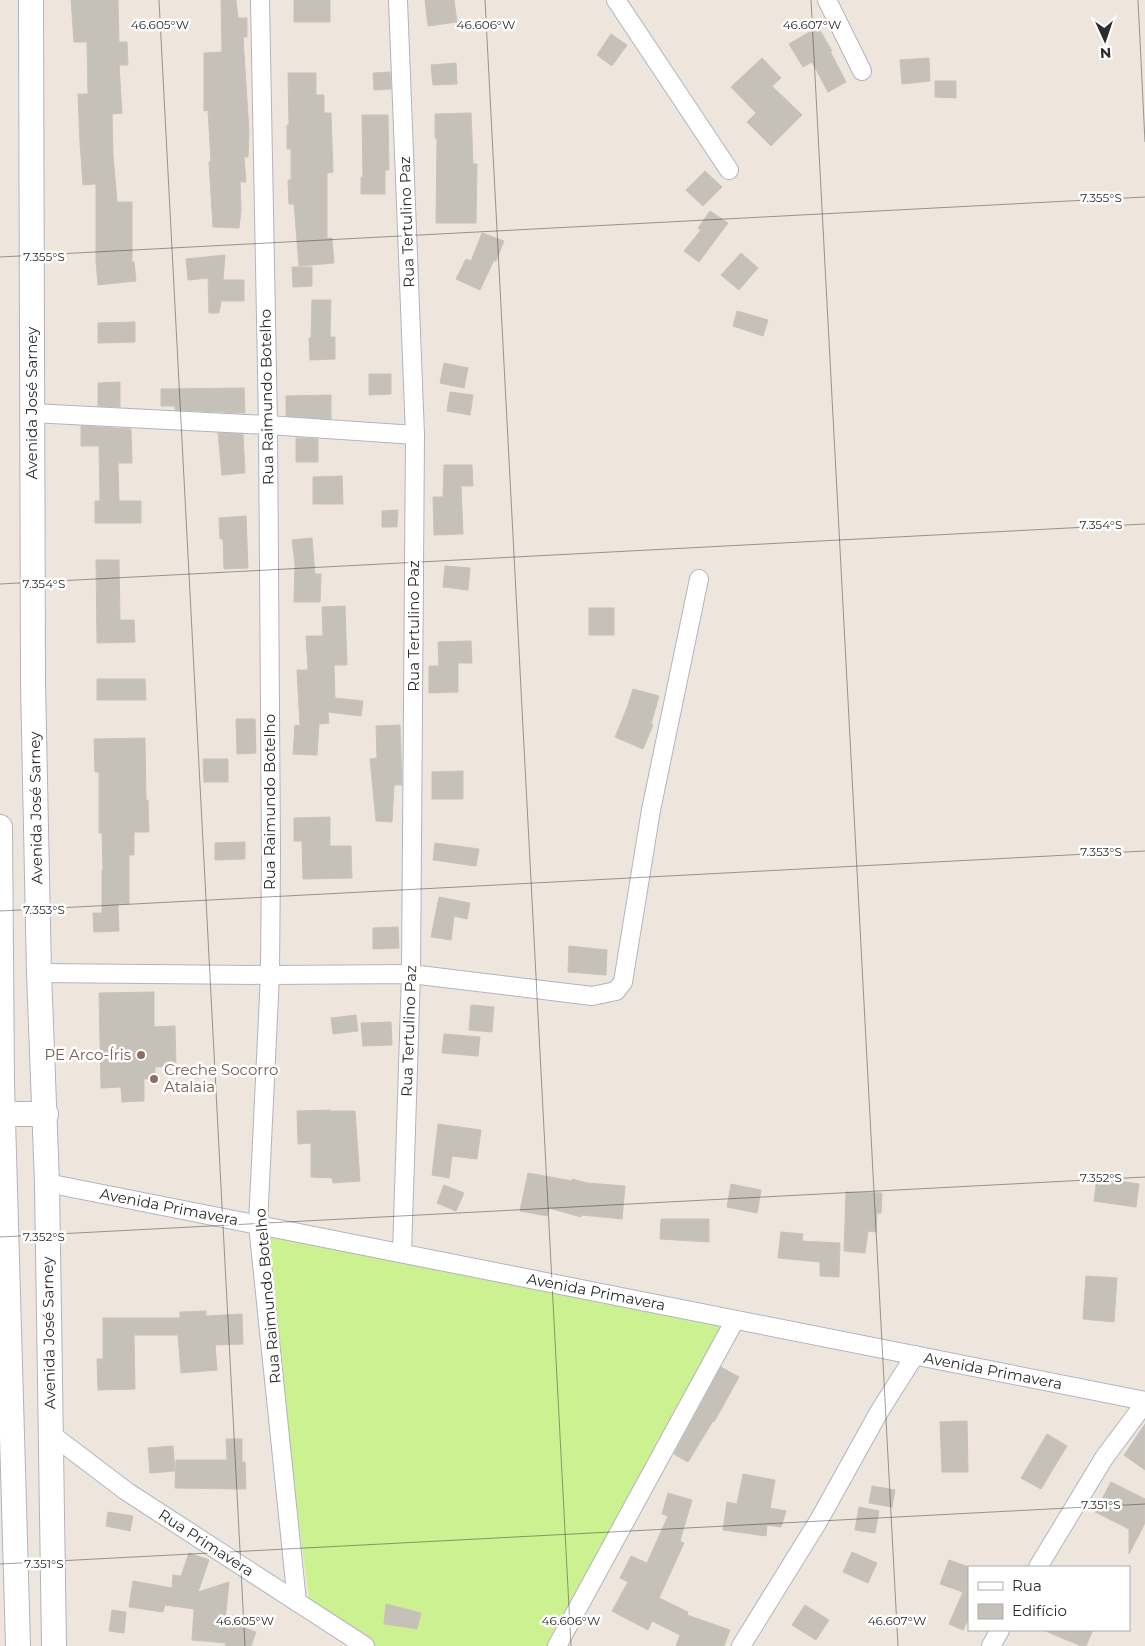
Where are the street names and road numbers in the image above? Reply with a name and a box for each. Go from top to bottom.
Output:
street label: Rua Tertulino Paz [395,156,418,288]
street label: Rua Raimundo Botelho [255,309,278,485]
street label: Avenida José Sarney [22,326,41,479]
street label: Rua Tertulino Paz [404,560,423,692]
street label: Rua Raimundo Botelho [260,714,279,890]
street label: Avenida José Sarney [25,731,46,885]
street label: Rua Tertulino Paz [397,965,420,1097]
street label: Avenida Primavera [98,1184,240,1229]
street label: Rua Raimundo Botelho [250,1207,285,1385]
street label: Avenida José Sarney [38,1256,59,1410]
street label: Avenida Primavera [525,1269,667,1314]
street label: Avenida Primavera [922,1348,1064,1393]
street label: Rua Primavera [155,1505,258,1580]

